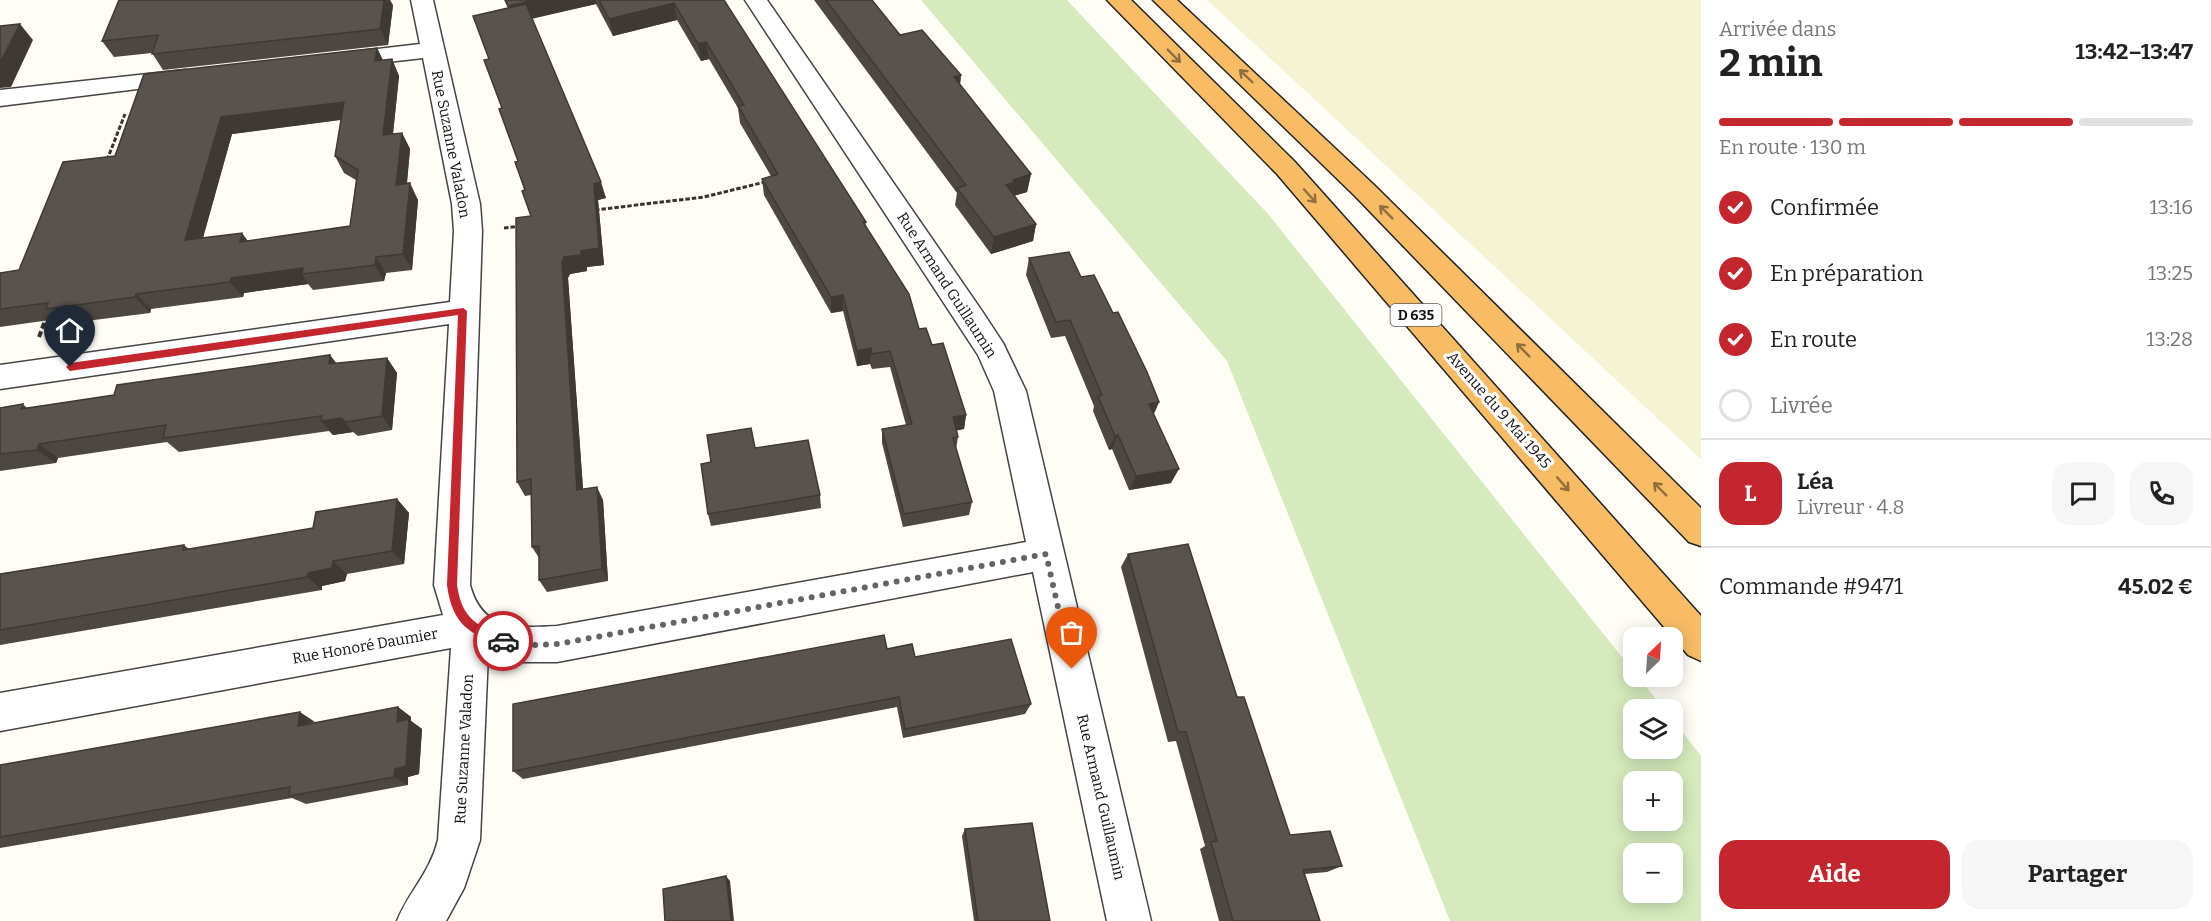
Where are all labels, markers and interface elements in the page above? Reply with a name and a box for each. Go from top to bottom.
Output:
text: Arrivée dans [1719,17,1836,41]
text: 13:42–13:47 [2075,38,2193,65]
text: 2 min [1719,40,1823,86]
one-way arrow [1167,48,1182,63]
street label: Rue Suzanne Valadon [428,68,474,220]
one-way arrow [1238,69,1253,83]
text: En route · 130 m [1719,135,1866,159]
one-way arrow [1303,188,1317,203]
icon: check [1719,191,1752,224]
text: Confirmée [1770,194,1879,221]
text: 13:16 [2149,195,2193,219]
one-way arrow [1378,205,1393,219]
street label: Rue Armand Guillaumin [893,209,1001,361]
icon: check [1719,257,1752,290]
text: En préparation [1770,260,1923,287]
text: 13:25 [2148,261,2193,285]
road number: D 635 [1390,304,1442,326]
pin [44,305,95,367]
icon: home [53,314,86,347]
icon: check [1719,323,1752,356]
text: En route [1770,326,1857,353]
text: 13:28 [2146,327,2193,351]
one-way arrow [1516,343,1531,358]
street label: Avenue du 9 Mai 1945 [1443,348,1555,472]
text: Livrée [1770,392,1833,419]
button: chat [2052,462,2115,525]
button: phone [2130,462,2193,525]
text: Léa [1797,468,1834,495]
one-way arrow [1557,476,1570,492]
text: L [1744,480,1757,507]
one-way arrow [1653,482,1667,497]
text: Livreur · 4.8 [1797,495,1904,519]
text: Commande #9471 [1719,573,1903,600]
text: 45.02 € [2118,573,2193,600]
pin [1046,607,1097,669]
courier [473,611,533,671]
icon: bag [1055,616,1088,649]
street label: Rue Honoré Daumier [291,624,440,668]
icon: car [487,625,520,658]
north arrow [1623,627,1683,687]
map controls [1623,627,1683,903]
street label: Rue Suzanne Valadon [451,673,477,825]
button: layers [1623,699,1683,759]
street label: Rue Armand Guillaumin [1073,712,1129,882]
button: + [1623,771,1683,831]
button: Aide [1719,840,1950,909]
button: Partager [1962,840,2193,909]
button: − [1623,843,1683,903]

